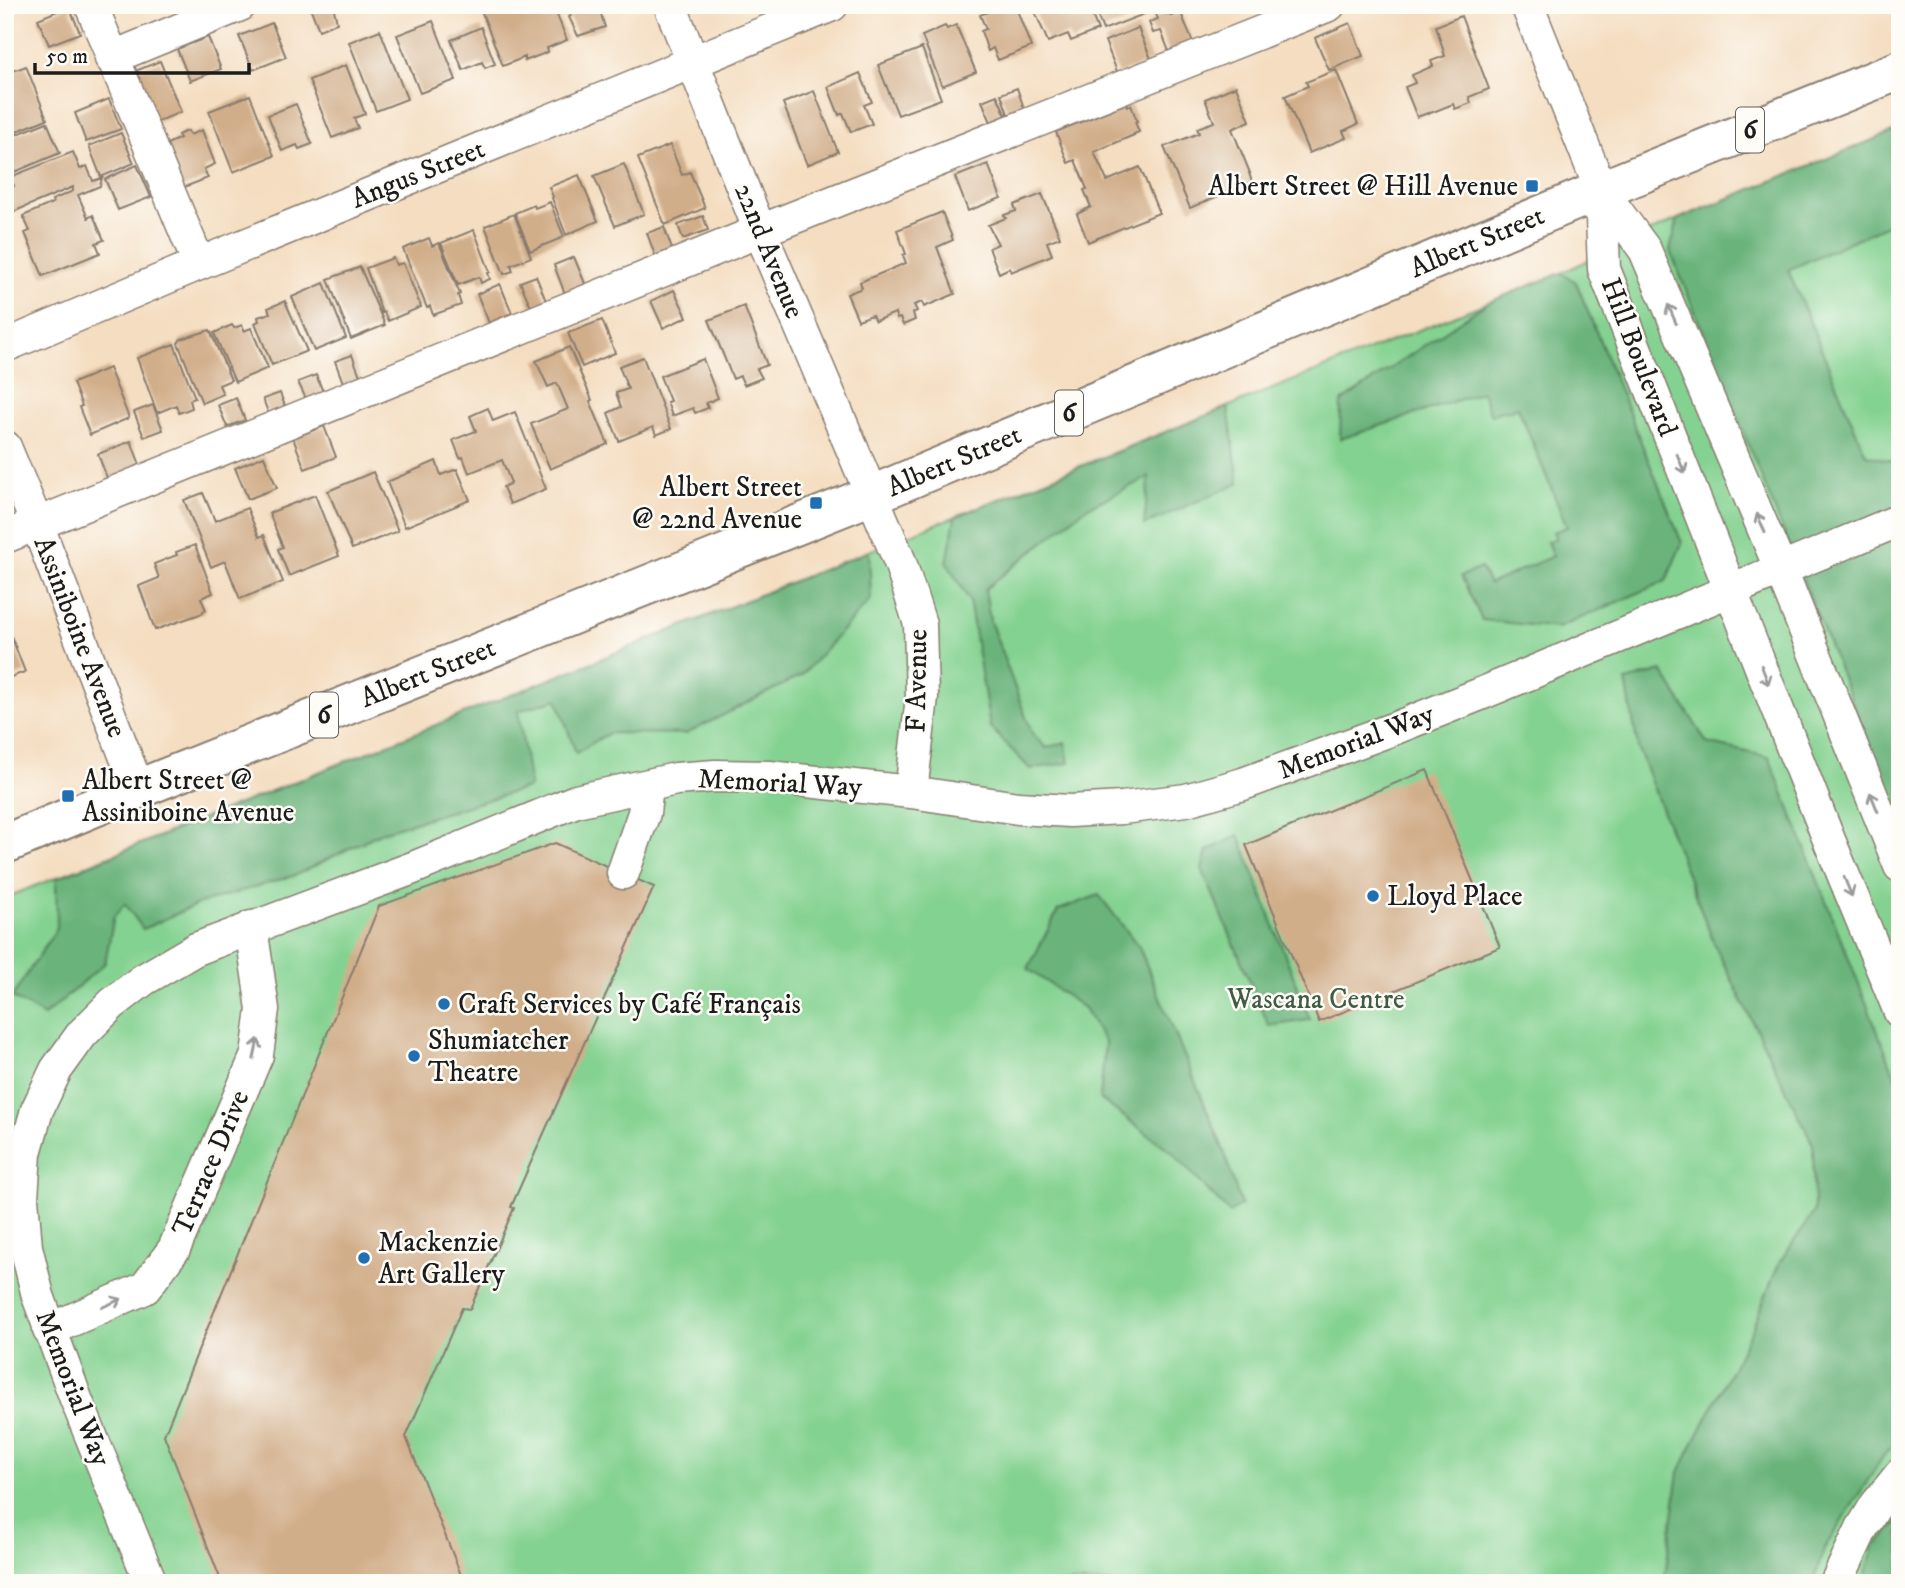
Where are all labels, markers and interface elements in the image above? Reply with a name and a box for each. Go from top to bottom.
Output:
scale bar [35,32,248,76]
text: 50 m [46,44,88,70]
road number: 6 [1736,108,1764,153]
street label: Angus Street [346,131,490,217]
place label: Albert Street @ Hill Avenue [1208,169,1518,204]
street label: 22nd Avenue [726,178,812,324]
marker: Albert Street @ Hill Avenue [1524,178,1540,194]
street label: Albert Street [1405,198,1549,286]
street label: Hill Boulevard [1593,273,1685,441]
one-way arrow [1665,304,1678,325]
road number: 6 [1055,390,1083,436]
street label: Albert Street [882,417,1026,505]
one-way arrow [1676,452,1689,474]
place label: Albert Street @ 22nd Avenue [632,470,802,537]
marker: Albert Street @ 22nd Avenue [808,495,824,511]
one-way arrow [1754,513,1767,535]
street label: Assiniboine Avenue [26,532,134,742]
street label: F Avenue [899,629,935,733]
street label: Albert Street [355,630,501,716]
one-way arrow [1759,664,1772,686]
road number: 6 [310,692,338,737]
street label: Memorial Way [1273,696,1440,788]
street label: Memorial Way [697,761,864,805]
place label: Albert Street @ Assiniboine Avenue [82,763,294,830]
marker: Albert Street @ Assiniboine Avenue [60,788,76,804]
one-way arrow [1867,792,1880,814]
one-way arrow [1843,876,1856,897]
place label: Lloyd Place [1387,879,1523,914]
marker: Lloyd Place [1365,888,1381,904]
park label: Wascana Centre [1226,982,1405,1017]
place label: Craft Services by Café Français [458,987,801,1022]
marker: Craft Services by Café Français [436,996,452,1012]
place label: Shumiatcher Theatre [428,1023,569,1090]
one-way arrow [251,1039,264,1061]
marker: Shumiatcher Theatre [406,1048,422,1064]
street label: Terrace Drive [165,1085,257,1241]
place label: Mackenzie Art Gallery [378,1225,505,1292]
marker: Mackenzie Art Gallery [356,1250,372,1266]
one-way arrow [101,1296,122,1309]
street label: Memorial Way [27,1305,119,1472]

